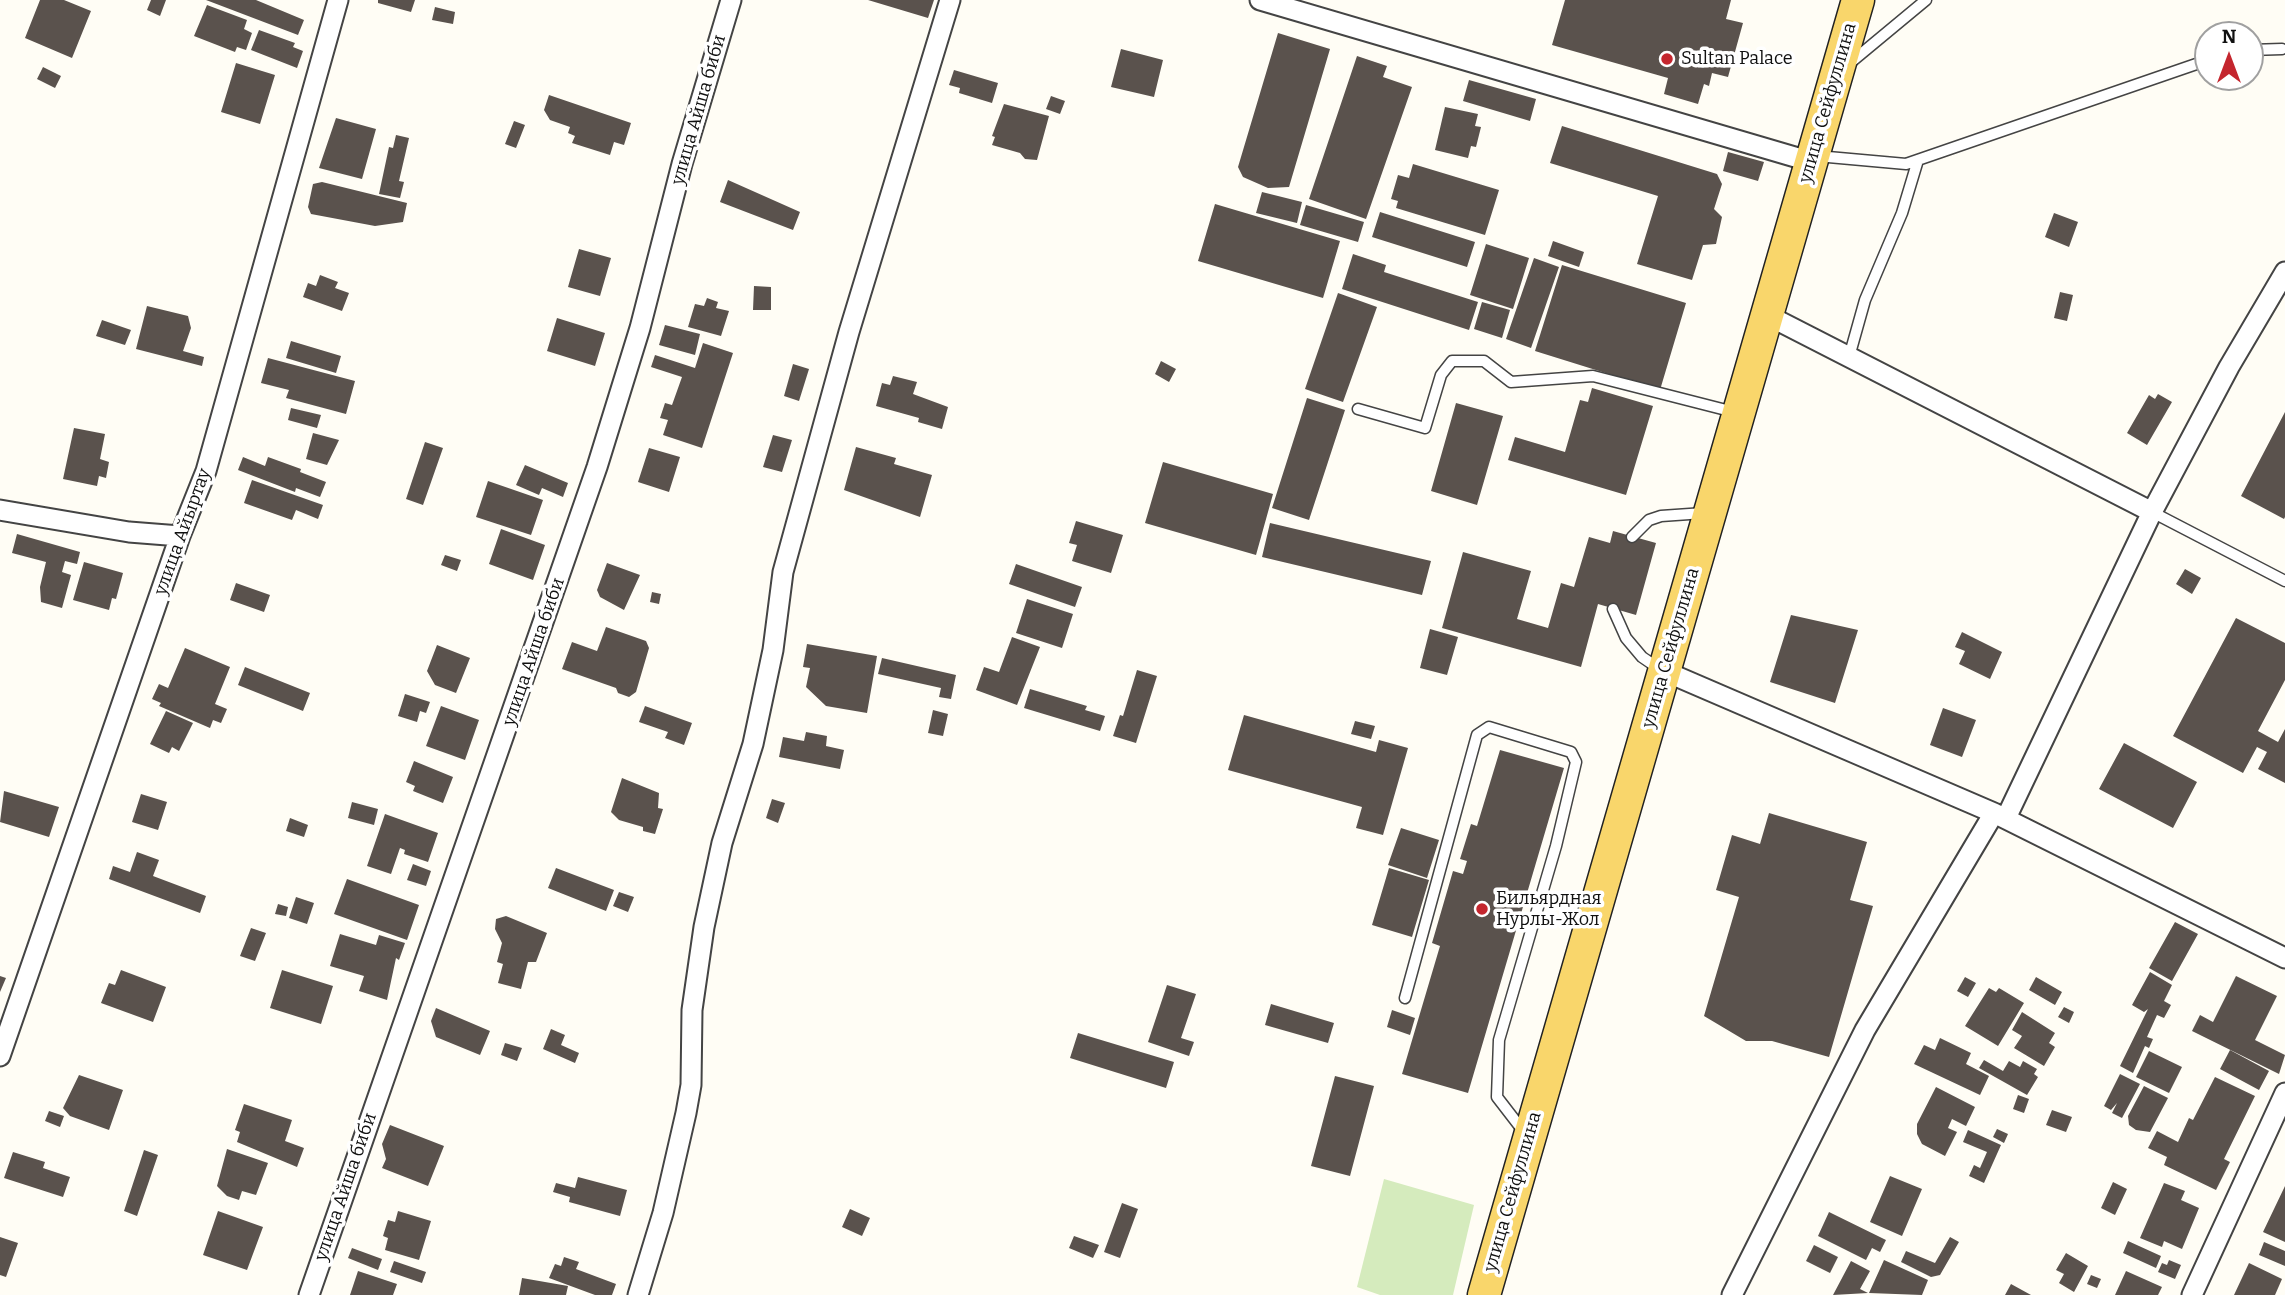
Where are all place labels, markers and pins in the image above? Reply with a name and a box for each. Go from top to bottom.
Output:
place label: Sultan Palace [1681,48,1793,70]
marker: Sultan Palace [1659,51,1675,67]
place label: Бильярдная Нурлы-Жол [1496,888,1601,930]
marker: Бильярдная Нурлы-Жол [1474,901,1490,917]

